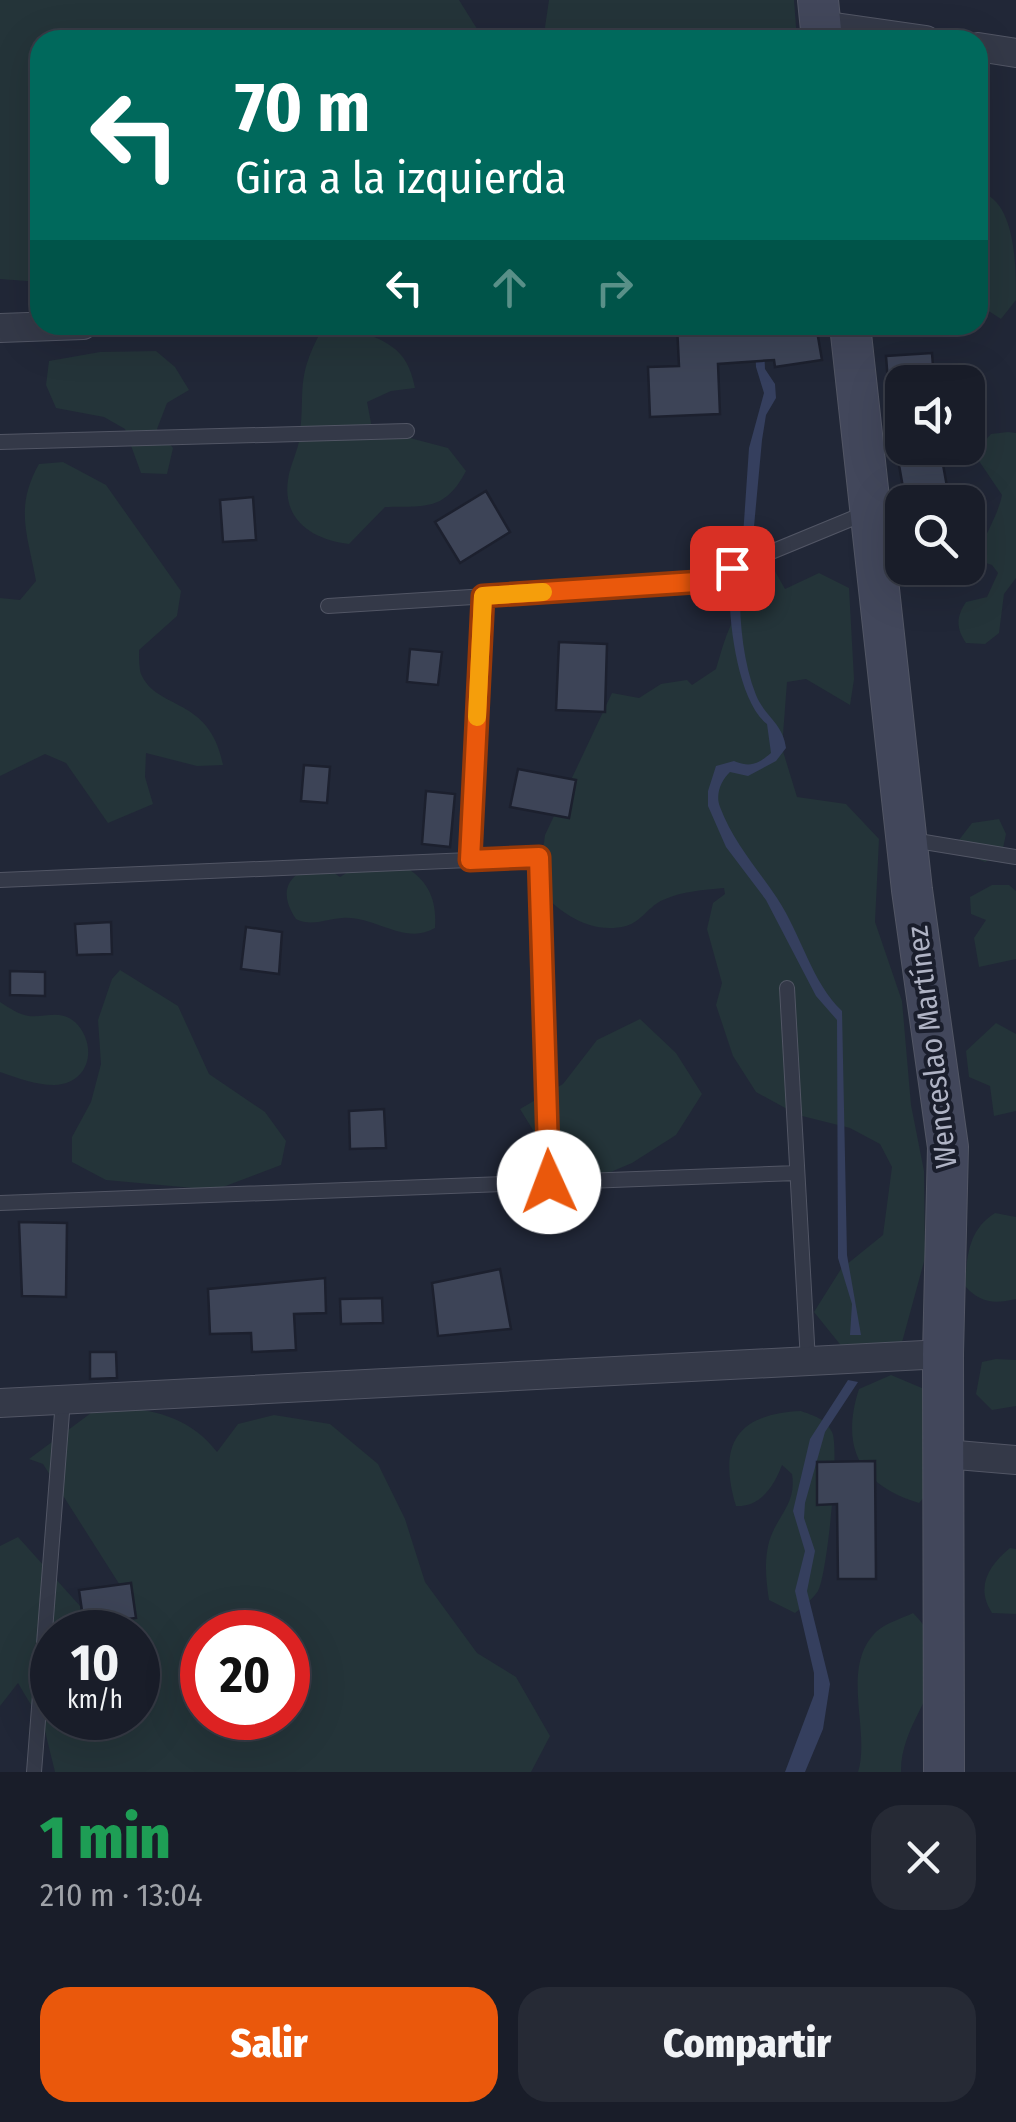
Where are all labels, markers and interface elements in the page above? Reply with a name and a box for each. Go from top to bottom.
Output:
text: 70 m [235,66,370,150]
icon: left [70,70,200,200]
text: Gira a la izquierda [235,151,567,205]
icon: left [377,260,432,315]
icon: ahead [482,260,537,315]
icon: right [587,260,642,315]
map controls [885,365,985,585]
button: sound [885,365,985,465]
button: search [885,485,985,585]
pin [690,526,775,611]
icon: arrive [705,541,760,596]
street label: Wenceslao Martínez [899,923,965,1170]
position arrow [497,1130,601,1234]
speed limit sign: 20 [180,1610,310,1740]
text: 10 [71,1633,119,1693]
text: km/h [67,1685,123,1715]
text: 1 min [40,1802,171,1874]
button: close [871,1805,976,1910]
text: 210 m · 13:04 [40,1876,202,1914]
button: Salir [40,1987,498,2102]
button: Compartir [518,1987,976,2102]

